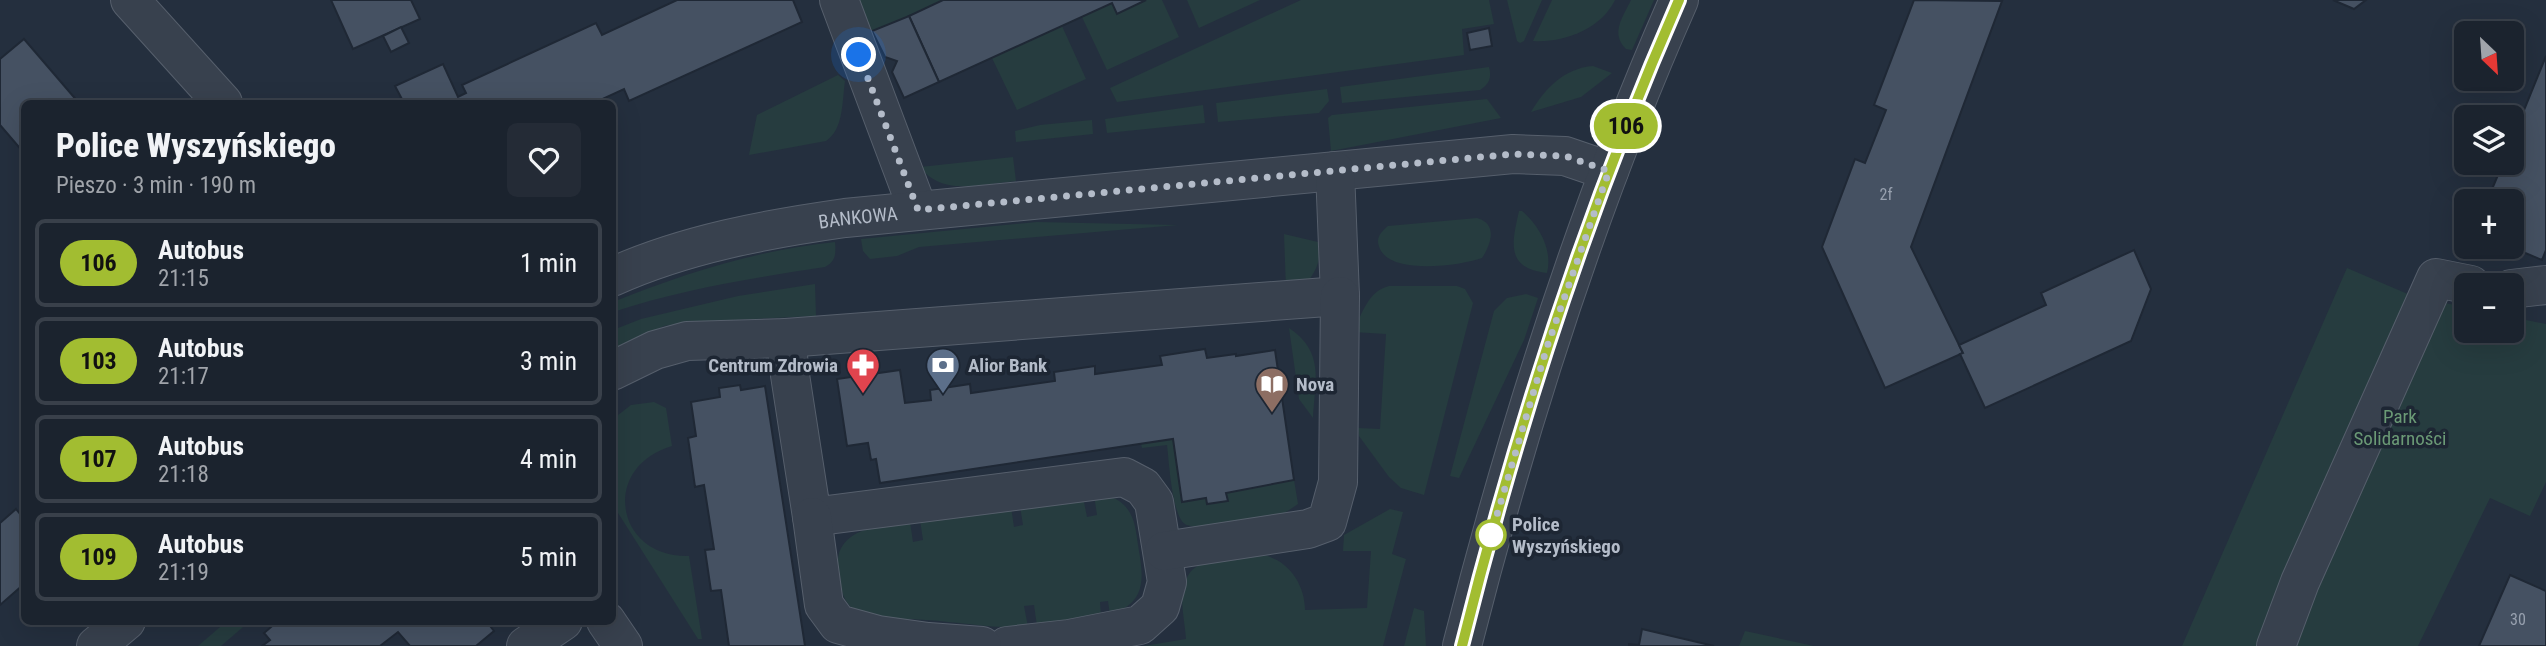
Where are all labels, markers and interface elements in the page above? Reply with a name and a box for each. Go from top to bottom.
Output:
north arrow [2454,21,2524,91]
map controls [2454,21,2524,343]
your location [841,37,876,72]
line badge: 106 [1586,103,1666,149]
button: layers [2454,105,2524,175]
text: 106 [1608,112,1644,140]
button: heart [507,123,581,197]
text: Police Wyszyńskiego [56,126,336,165]
text: Pieszo · 3 min · 190 m [56,172,256,199]
house number: 2f [1880,185,1892,204]
button: + [2454,189,2524,259]
street label: BANKOWA [817,202,899,234]
text: Autobus [158,235,244,265]
text: 1 min [520,248,577,278]
text: 106 [80,249,117,277]
text: 21:15 [158,265,209,292]
button: − [2454,273,2524,343]
text: Autobus [158,333,244,363]
text: 3 min [520,346,577,376]
pharmacy icon: Centrum Zdrowia [844,346,882,395]
bank icon: Alior Bank [924,346,962,395]
text: 103 [80,347,117,375]
place label: Centrum Zdrowia [708,354,838,377]
place label: Alior Bank [968,354,1048,377]
text: 21:17 [158,363,209,390]
library icon: Nova [1253,365,1291,414]
place label: Nova [1296,373,1334,396]
park label: Park Solidarności [2354,405,2446,450]
text: Autobus [158,431,244,461]
text: 4 min [520,444,577,474]
text: 107 [80,445,117,473]
text: 21:18 [158,461,209,488]
place label: Police Wyszyńskiego [1512,513,1620,558]
marker: Police Wyszyńskiego [1476,520,1506,550]
text: Autobus [158,529,244,559]
text: 5 min [520,542,577,572]
text: 109 [80,543,117,571]
text: 21:19 [158,559,209,586]
house number: 30 [2510,610,2526,629]

